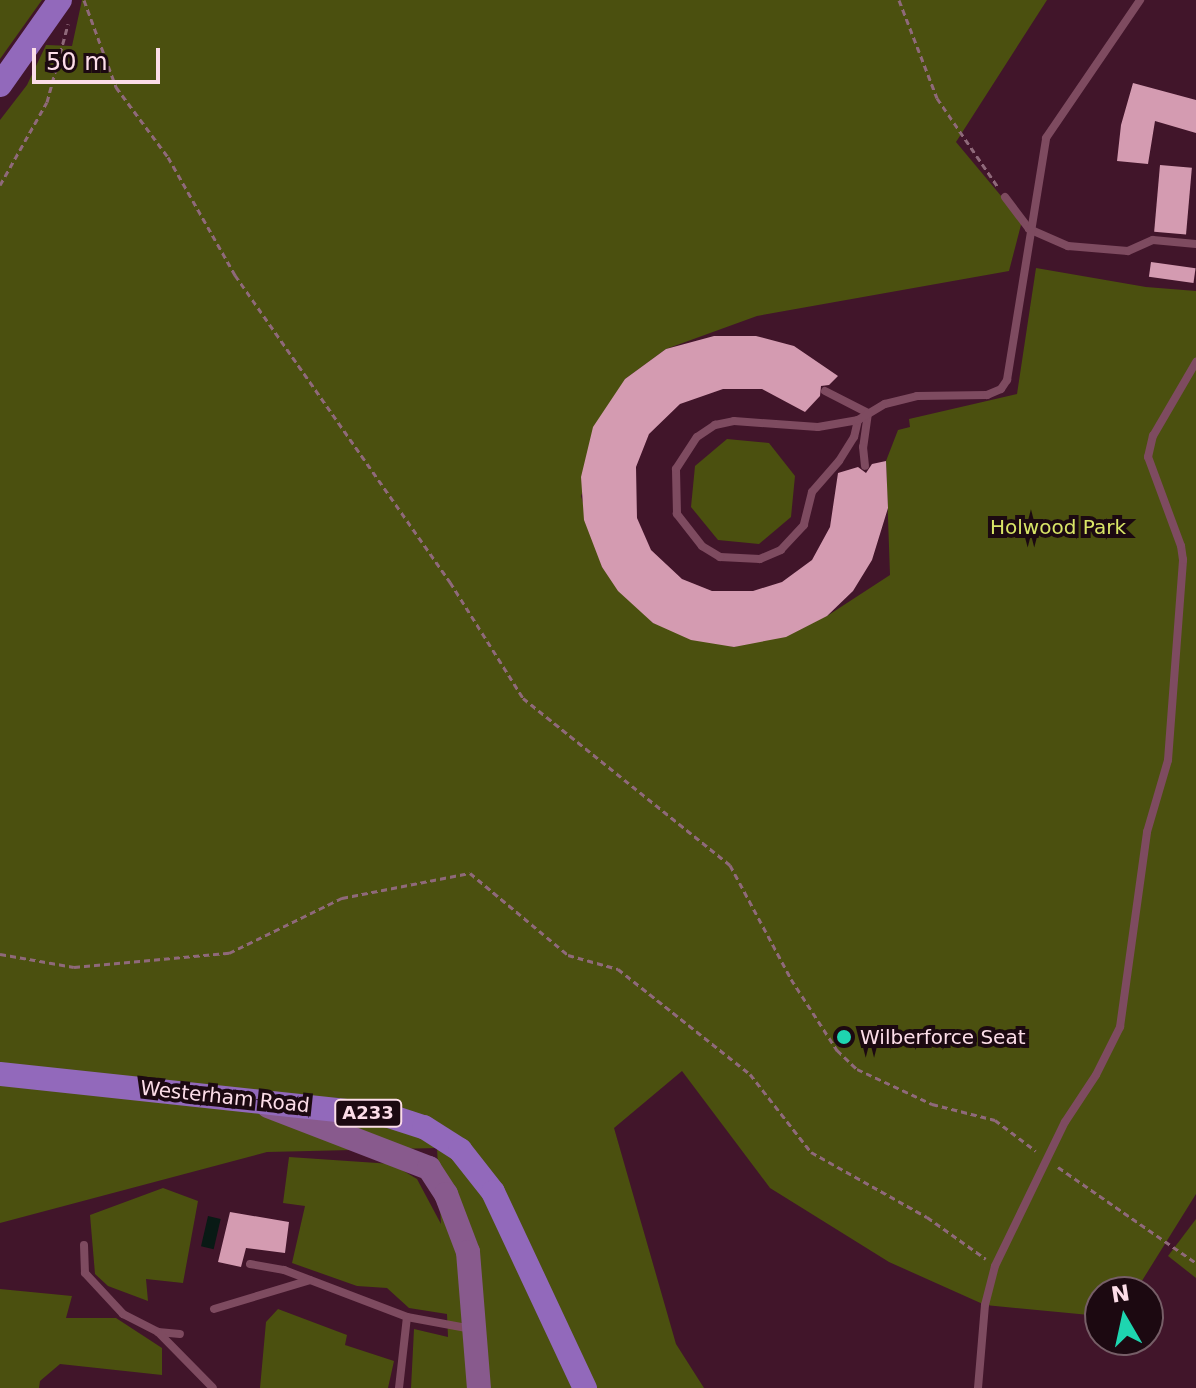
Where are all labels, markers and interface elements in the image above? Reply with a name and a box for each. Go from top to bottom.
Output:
scale bar [36,32,164,82]
text: 50 m [46,48,108,76]
park label: Holwood Park [990,515,1126,539]
place label: Wilberforce Seat [860,1025,1025,1049]
marker: Wilberforce Seat [835,1028,853,1046]
street label: Westerham Road [139,1076,311,1118]
road number: A233 [334,1099,402,1127]
north arrow [1084,1276,1164,1356]
text: N [1109,1280,1132,1308]

